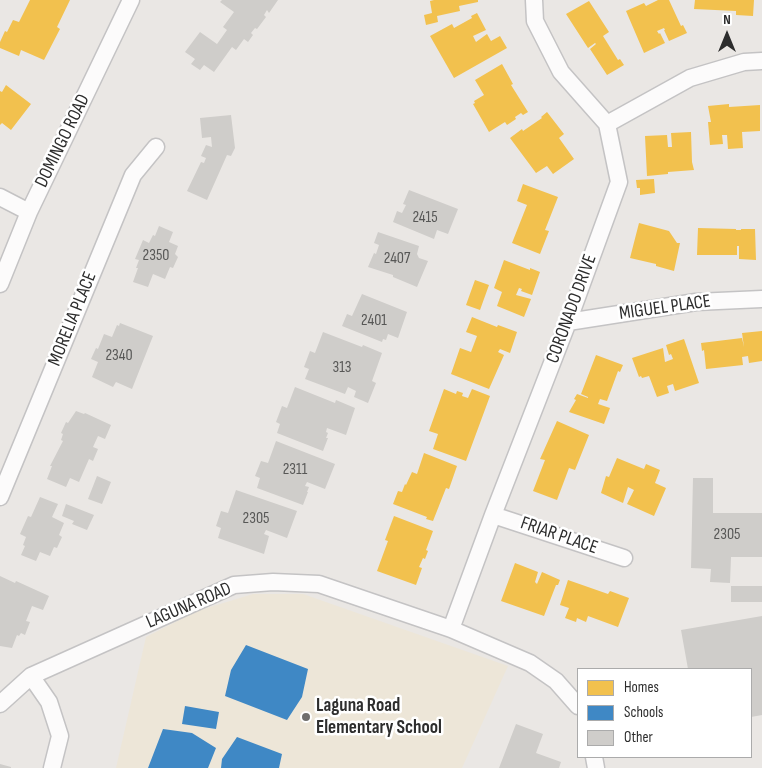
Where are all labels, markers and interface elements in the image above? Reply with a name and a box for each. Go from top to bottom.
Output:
north arrow [702,10,752,60]
text: N [723,11,731,28]
street label: DOMINGO ROAD [31,91,95,191]
house number: 2415 [412,208,438,228]
house number: 2350 [143,246,169,266]
house number: 2407 [384,249,410,269]
street label: CORONADO DRIVE [542,251,602,367]
street label: MORELIA PLACE [44,269,102,369]
street label: MIGUEL PLACE [618,290,712,326]
house number: 2401 [361,311,387,331]
house number: 2340 [105,346,133,366]
house number: 313 [332,358,352,378]
house number: 2311 [283,460,307,480]
house number: 2305 [243,509,269,529]
street label: FRIAR PLACE [517,512,601,560]
house number: 2305 [714,525,740,545]
street label: LAGUNA ROAD [143,578,235,634]
legend [577,668,752,758]
text: Homes [624,678,659,697]
place label: Laguna Road Elementary School [316,695,442,739]
text: Schools [624,703,663,722]
marker: Laguna Road Elementary School [300,711,312,723]
text: Other [624,728,653,747]

